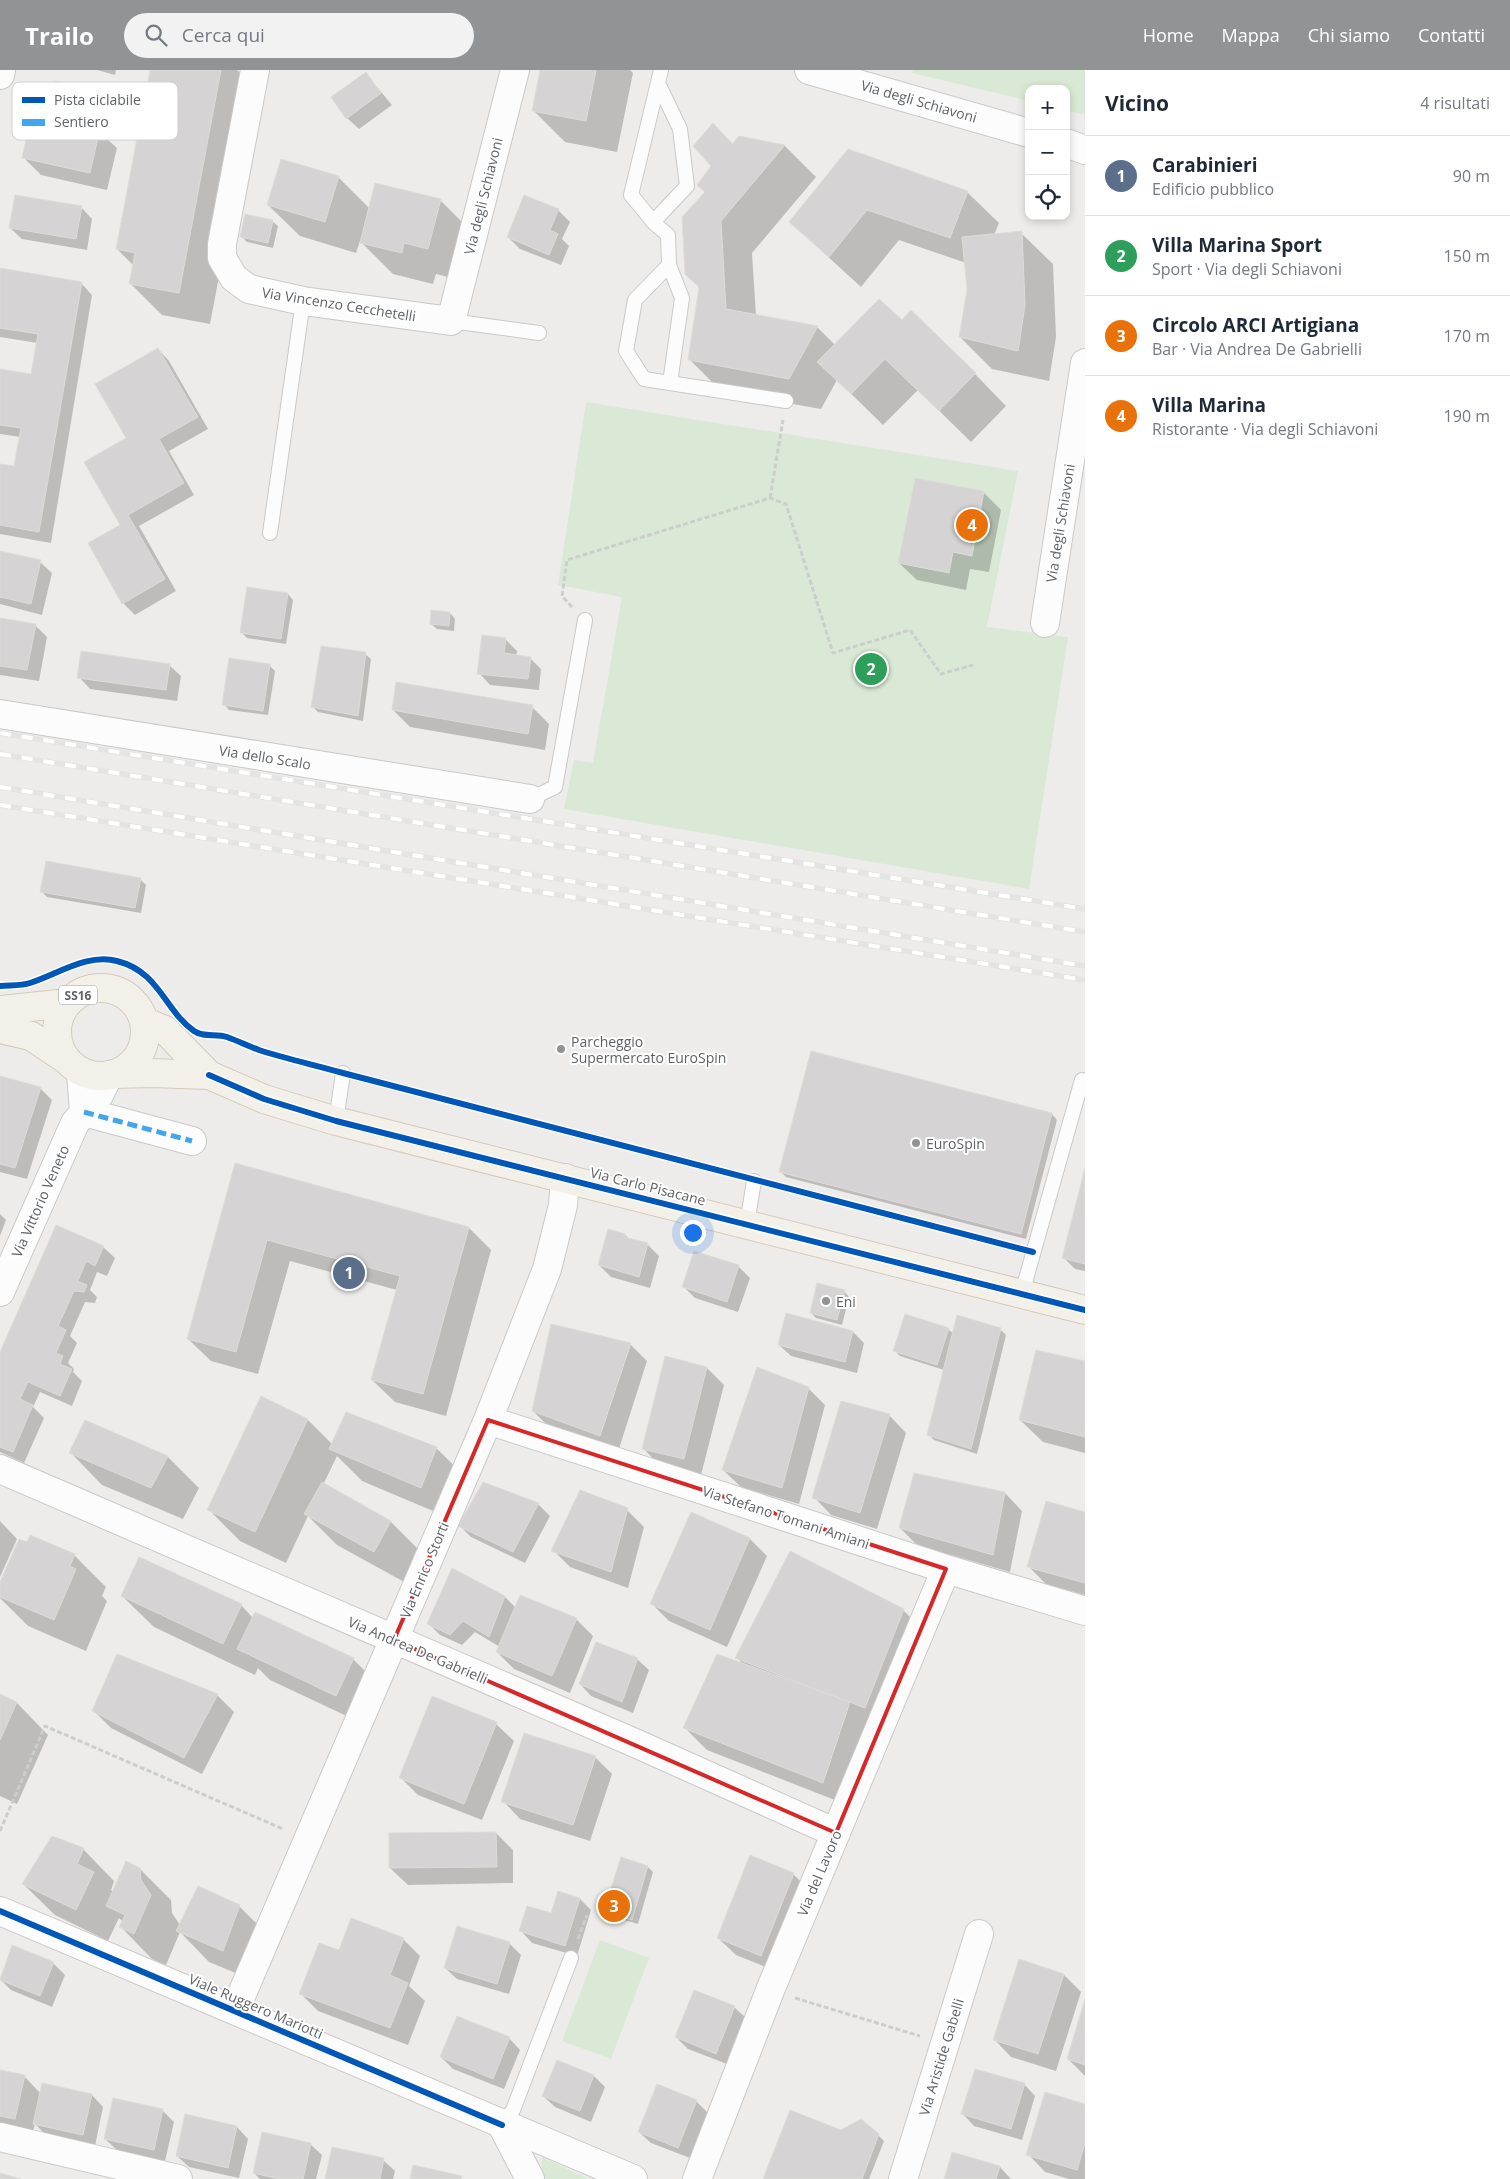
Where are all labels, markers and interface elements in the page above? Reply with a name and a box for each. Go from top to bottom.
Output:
search box [124,13,474,58]
text: Trailo [25,19,94,52]
icon: search [142,21,170,49]
text: Cerca qui [182,22,265,48]
text: Home [1143,23,1194,47]
text: Mappa [1222,23,1280,47]
text: Chi siamo [1308,23,1390,47]
text: Contatti [1418,23,1485,47]
street label: Via degli Schiavoni [859,75,979,127]
legend [12,82,178,140]
map controls [1025,85,1070,220]
button: + [1025,85,1070,130]
text: Vicino [1105,89,1169,117]
text: Pista ciclabile [54,90,141,109]
text: 4 risultati [1420,92,1490,114]
text: Sentiero [54,112,109,131]
button: − [1025,130,1070,175]
street label: Via degli Schiavoni [459,136,507,256]
text: Carabinieri [1152,152,1257,178]
text: 1 [1116,165,1126,187]
text: 90 m [1453,165,1490,187]
button: locate [1025,175,1070,220]
text: Edificio pubblico [1152,178,1274,200]
text: Villa Marina Sport [1152,232,1322,258]
text: 2 [1116,245,1126,267]
text: 150 m [1444,245,1490,267]
text: Sport · Via degli Schiavoni [1152,258,1342,280]
street label: Via Vincenzo Cecchetelli [261,282,417,326]
text: Circolo ARCI Artigiana [1152,312,1359,338]
text: 3 [1116,325,1126,347]
text: 170 m [1444,325,1490,347]
text: Bar · Via Andrea De Gabrielli [1152,338,1362,360]
text: Villa Marina [1152,392,1266,418]
text: 4 [1116,405,1126,427]
text: 190 m [1444,405,1490,427]
text: Ristorante · Via degli Schiavoni [1152,418,1378,440]
street label: Via degli Schiavoni [1041,462,1079,584]
pin: 4 [956,506,988,544]
pin: 2 [855,650,887,688]
street label: Via dello Scalo [218,740,312,774]
road number: SS16 [59,986,97,1004]
place label: Parcheggio Supermercato EuroSpin [571,1032,726,1067]
marker: Parcheggio Supermercato EuroSpin [555,1043,567,1055]
place label: EuroSpin [926,1134,985,1153]
marker: EuroSpin [910,1137,922,1149]
street label: Via Vittorio Veneto [7,1142,73,1260]
street label: Via Carlo Pisacane [588,1162,708,1210]
your location [680,1220,706,1246]
pin: 1 [333,1254,365,1292]
place label: Eni [836,1292,856,1311]
marker: Eni [820,1295,832,1307]
street label: Via Stefano Tomani Amiani [700,1481,872,1553]
street label: Via Enrico Storti [395,1519,453,1621]
street label: Via Andrea De Gabrielli [345,1612,491,1688]
street label: Via del Lavoro [792,1827,846,1919]
pin: 3 [598,1887,630,1925]
street label: Viale Ruggero Mariotti [186,1969,326,2043]
street label: Via Aristide Gabelli [914,1996,968,2118]

